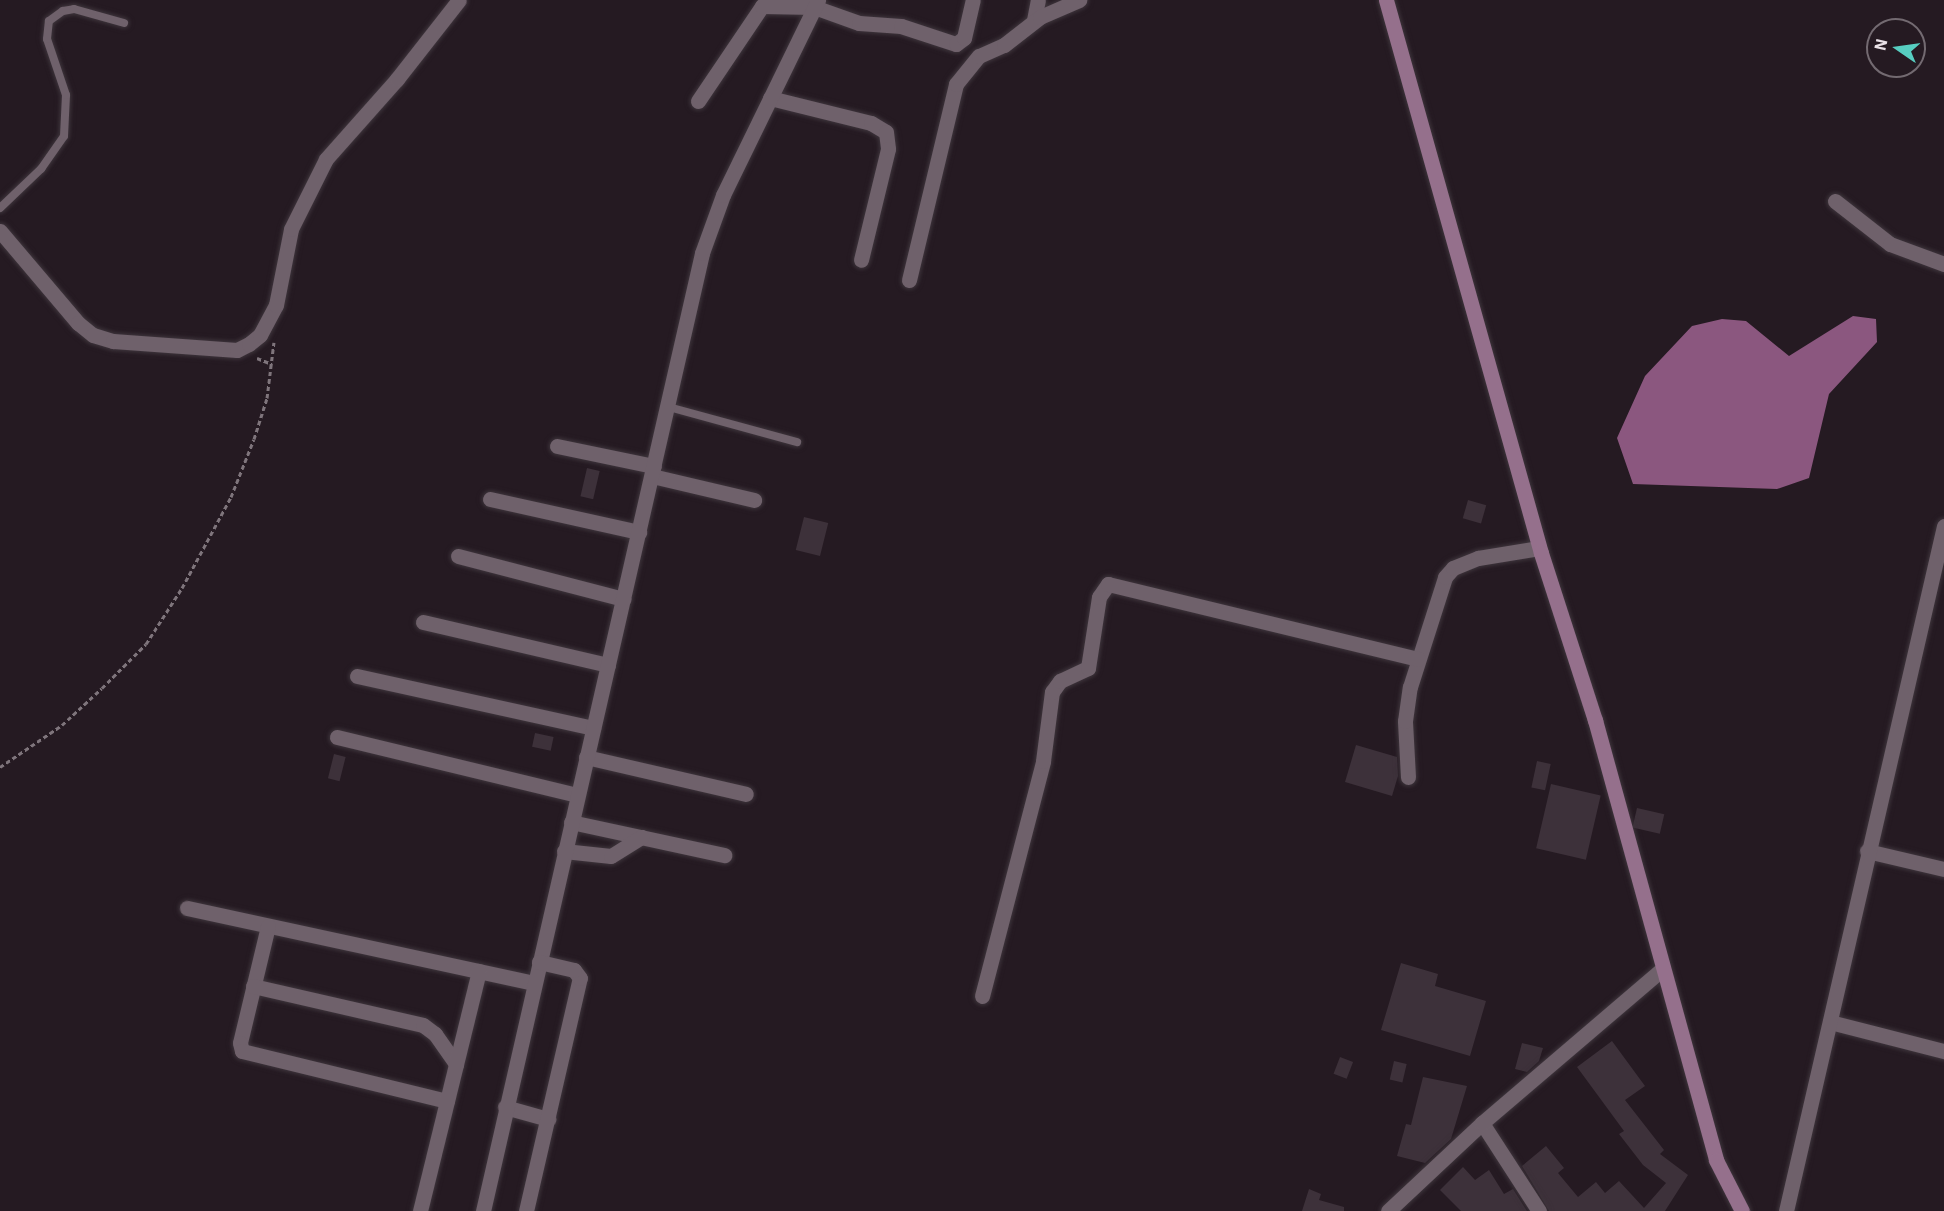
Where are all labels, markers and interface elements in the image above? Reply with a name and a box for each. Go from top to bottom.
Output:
north arrow [1866,18,1926,78]
text: N [1869,37,1891,52]

